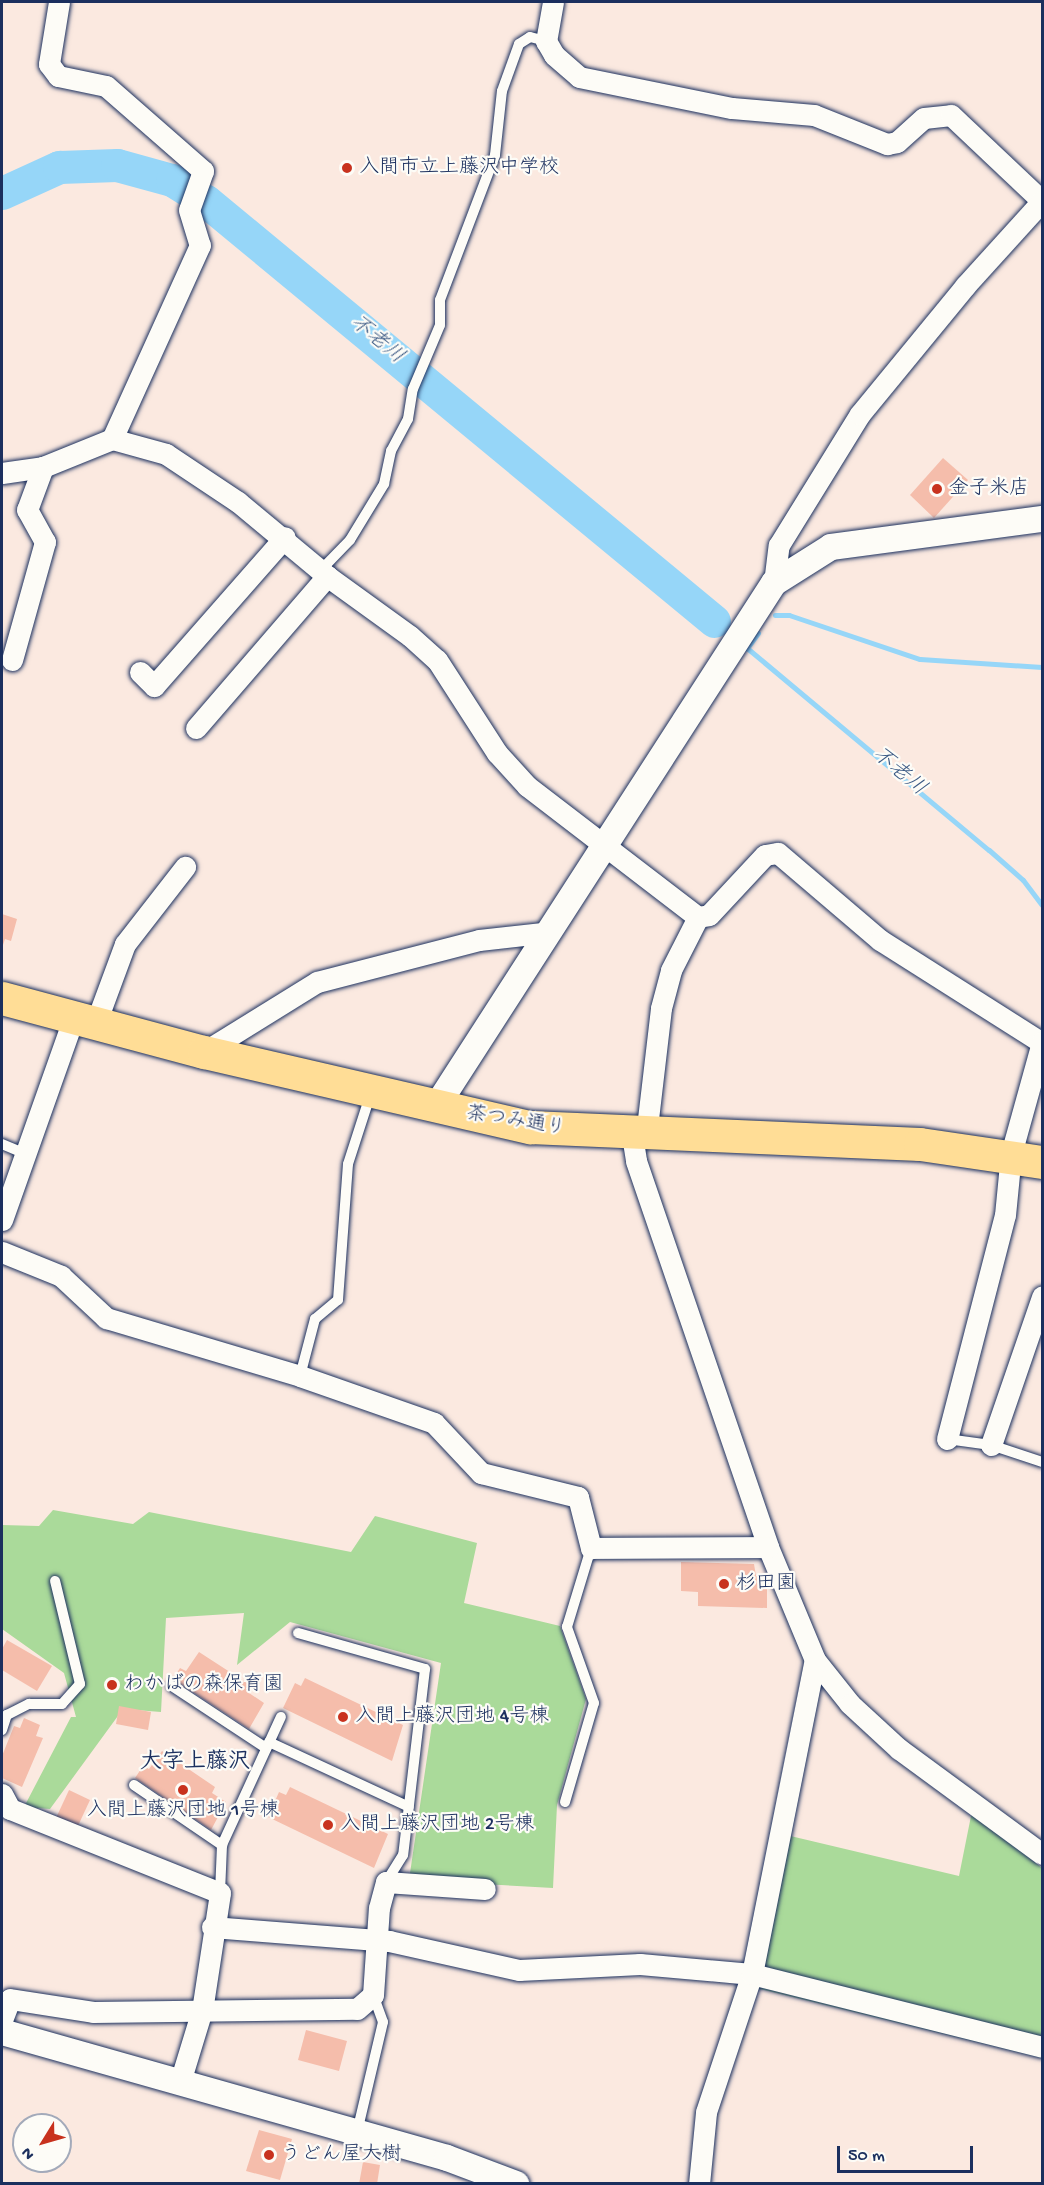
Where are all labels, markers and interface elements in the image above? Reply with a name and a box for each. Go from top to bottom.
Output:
place label: 入間市立上藤沢中学校 [359,156,559,180]
marker: 入間市立上藤沢中学校 [340,161,354,175]
water label: 不老川 [344,311,408,371]
place label: 金子米店 [949,477,1029,501]
marker: 金子米店 [930,482,944,496]
water label: 不老川 [866,743,930,803]
street label: 茶つみ通り [465,1102,567,1142]
place label: 杉田園 [736,1572,796,1596]
marker: 杉田園 [717,1577,731,1591]
place label: わかばの森保育園 [124,1673,284,1697]
marker: わかばの森保育園 [105,1678,119,1692]
place label: 入間上藤沢団地 4号棟 [355,1705,549,1729]
marker: 入間上藤沢団地 4号棟 [336,1710,350,1724]
district label: 大字上藤沢 [140,1751,250,1777]
marker: 入間上藤沢団地 1号棟 [176,1783,190,1797]
place label: 入間上藤沢団地 1号棟 [87,1799,279,1823]
place label: 入間上藤沢団地 2号棟 [340,1813,535,1837]
marker: 入間上藤沢団地 2号棟 [321,1818,335,1832]
north arrow [12,2113,72,2173]
scale bar [840,2134,976,2172]
text: N [18,2143,40,2163]
place label: うどん屋大樹 [281,2143,401,2167]
text: 50 m [848,2146,885,2167]
marker: うどん屋大樹 [262,2148,276,2162]

